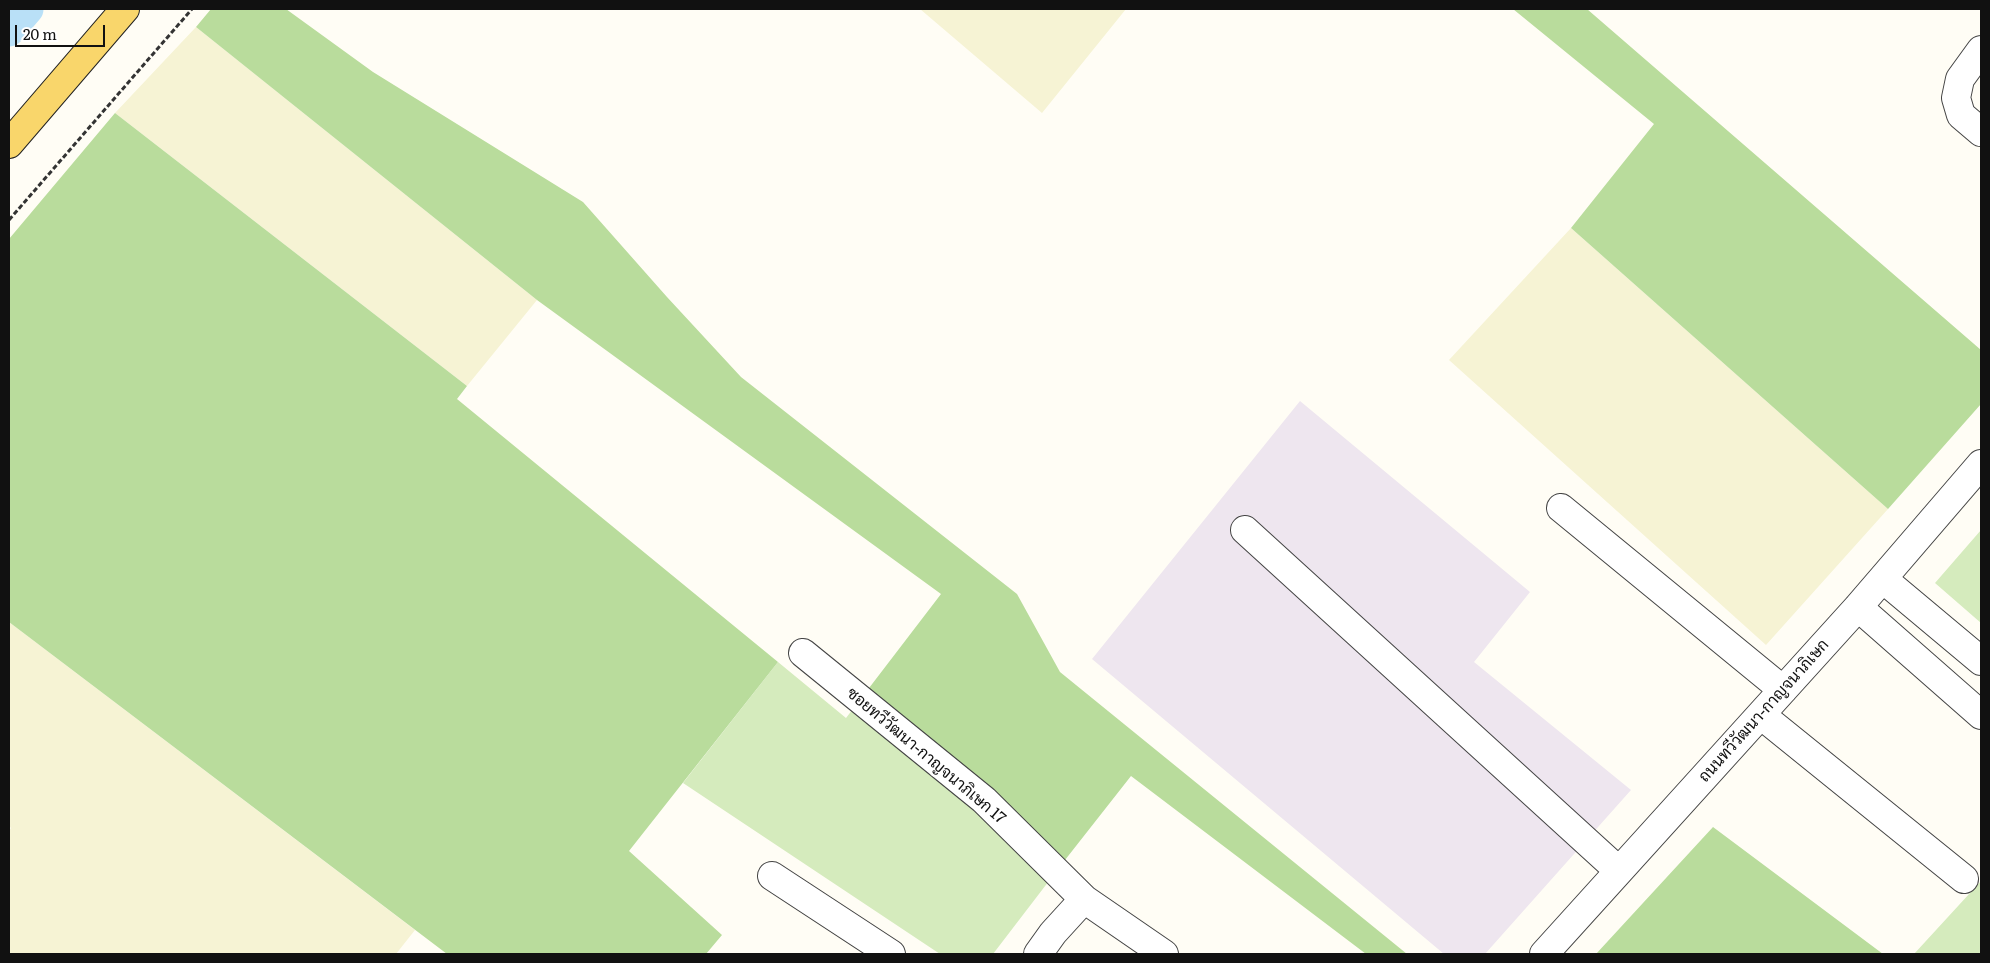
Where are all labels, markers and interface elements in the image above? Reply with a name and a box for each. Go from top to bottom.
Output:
scale bar [18,15,108,47]
text: 20 m [23,22,57,45]
street label: ถนนทวีวัฒนา-กาญจนาภิเษก [1695,636,1833,786]
street label: ซอยทวีวัฒนา-กาญจนาภิเษก 17 [843,684,1009,828]

